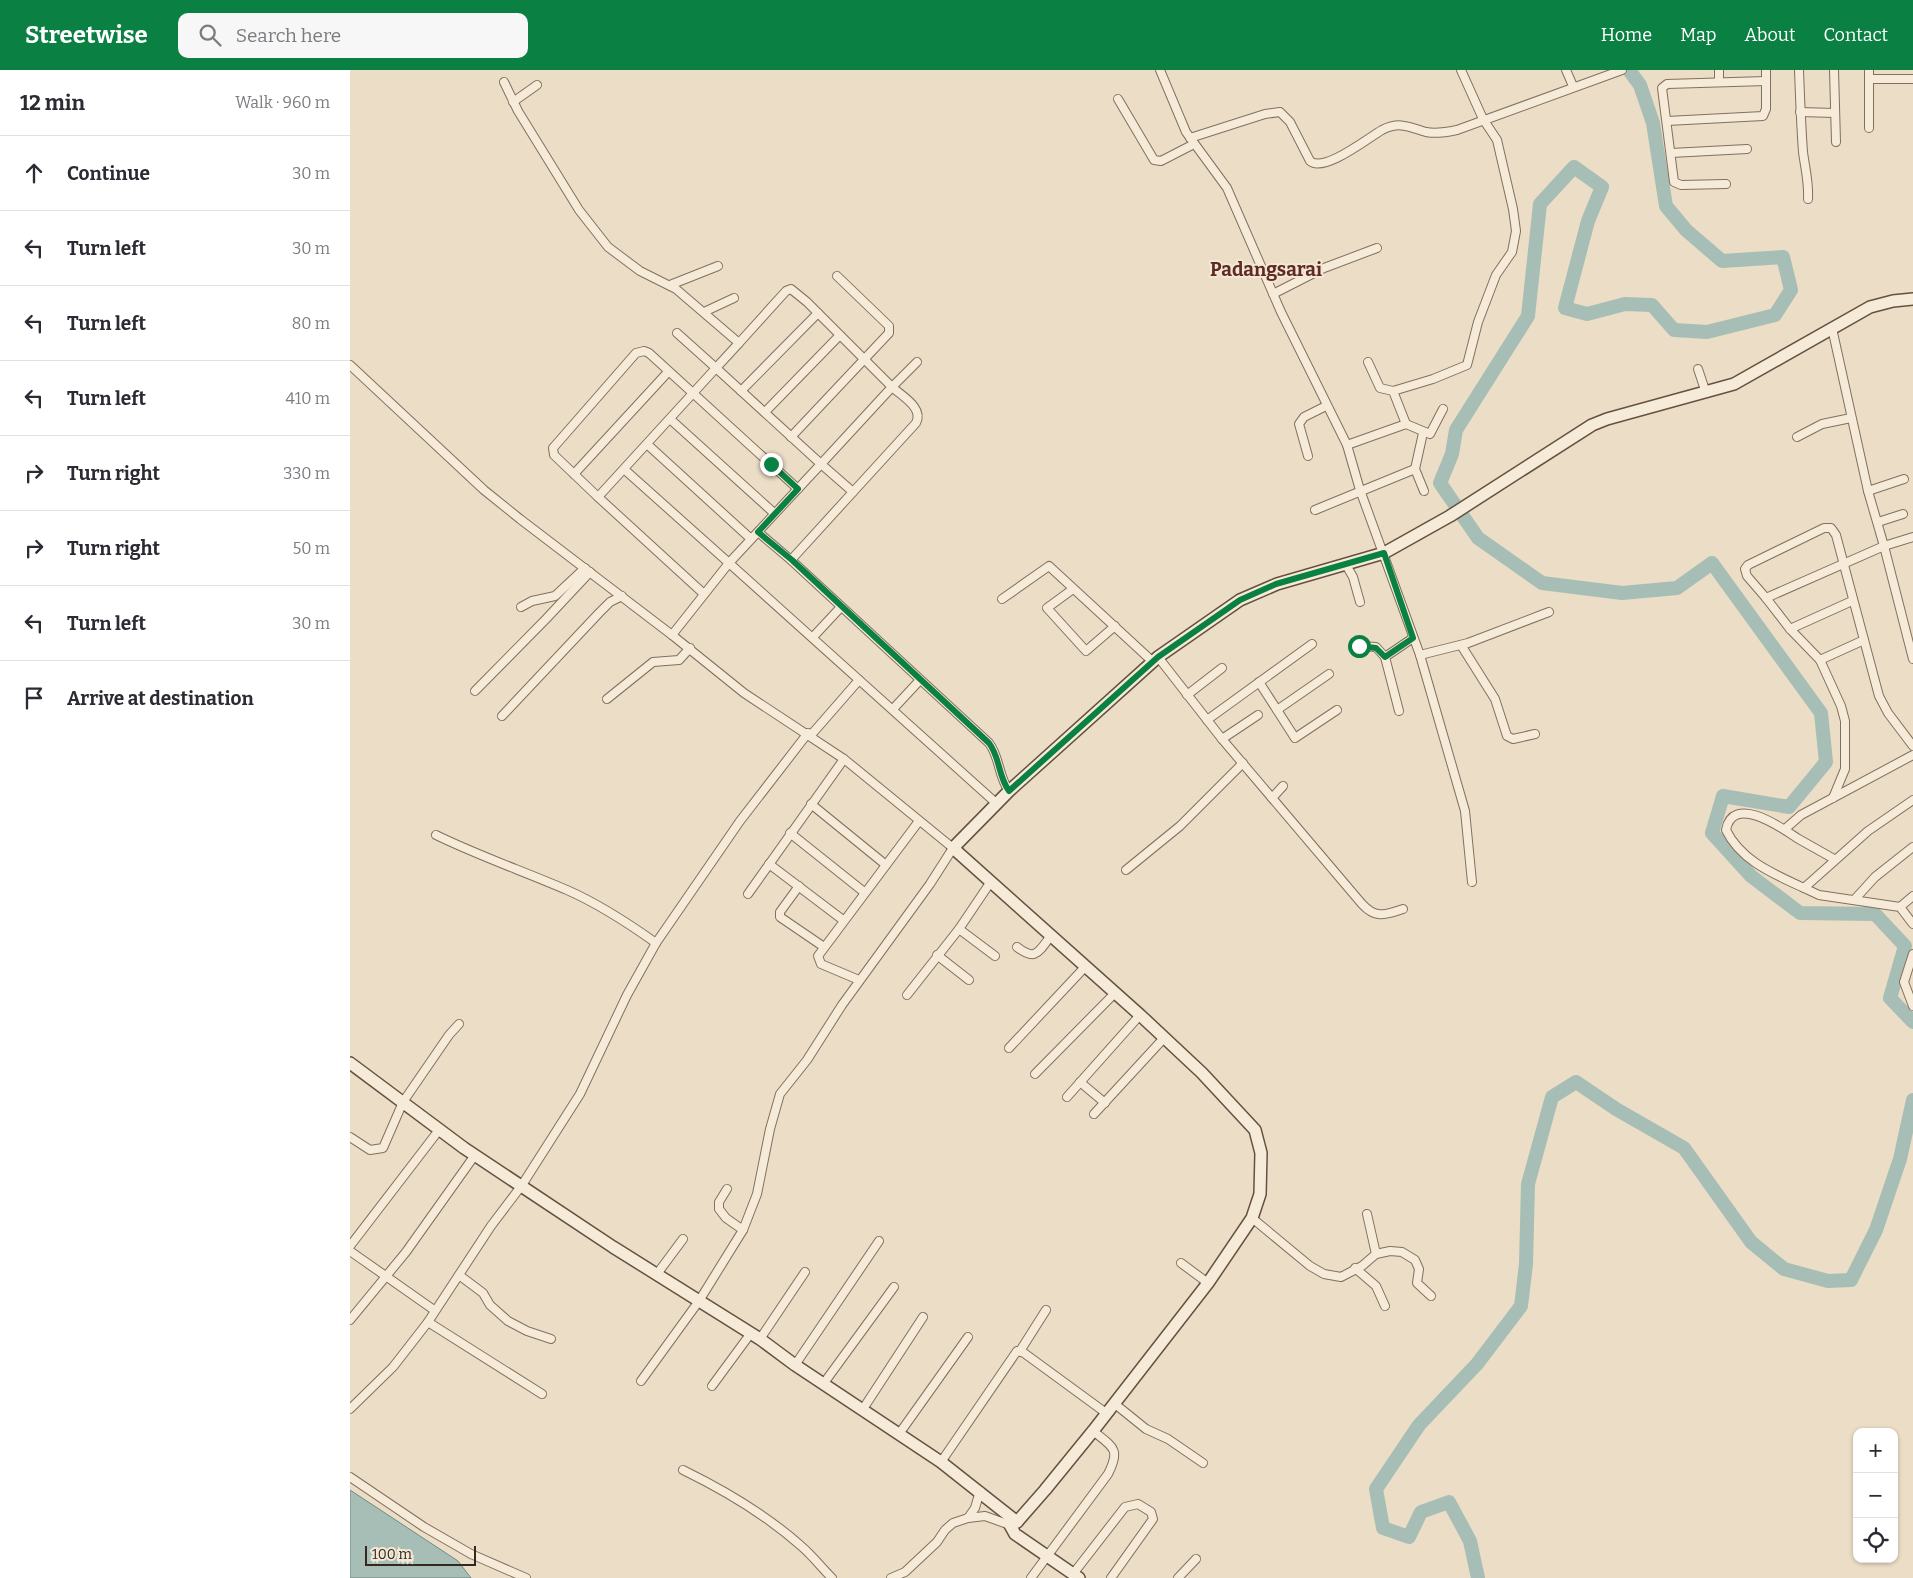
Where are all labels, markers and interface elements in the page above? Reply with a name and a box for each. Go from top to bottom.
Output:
search box [178,13,528,58]
text: Streetwise [25,21,148,49]
icon: search [196,21,224,49]
text: Search here [236,24,341,47]
text: Home [1601,24,1652,46]
text: Map [1680,24,1716,46]
text: About [1744,24,1795,46]
text: Contact [1823,24,1888,46]
text: 12 min [20,90,85,116]
text: Walk · 960 m [235,93,330,112]
icon: ahead [20,159,48,187]
text: Continue [67,162,150,185]
text: 30 m [292,164,330,183]
icon: left [20,234,48,262]
text: Turn left [67,237,146,260]
text: 30 m [292,239,330,258]
district label: Padangsarai [1210,258,1322,281]
icon: left [20,309,48,337]
text: Turn left [67,312,146,335]
text: 80 m [292,314,330,333]
icon: left [20,384,48,412]
text: Turn left [67,387,146,410]
text: 410 m [285,389,330,408]
route end [760,453,783,476]
icon: right [20,459,48,487]
text: Turn right [67,462,160,485]
text: 330 m [283,464,330,483]
icon: right [20,534,48,562]
text: Turn right [67,537,160,560]
text: 50 m [293,539,330,558]
icon: left [20,609,48,637]
text: Turn left [67,612,146,635]
text: 30 m [292,614,330,633]
route start [1348,635,1371,658]
icon: arrive [20,684,48,712]
text: Arrive at destination [67,687,254,710]
map controls [1853,1428,1898,1563]
button: + [1853,1428,1898,1473]
button: − [1853,1473,1898,1518]
button: locate [1853,1518,1898,1563]
scale bar [365,1543,476,1566]
text: 100 m [372,1546,412,1563]

